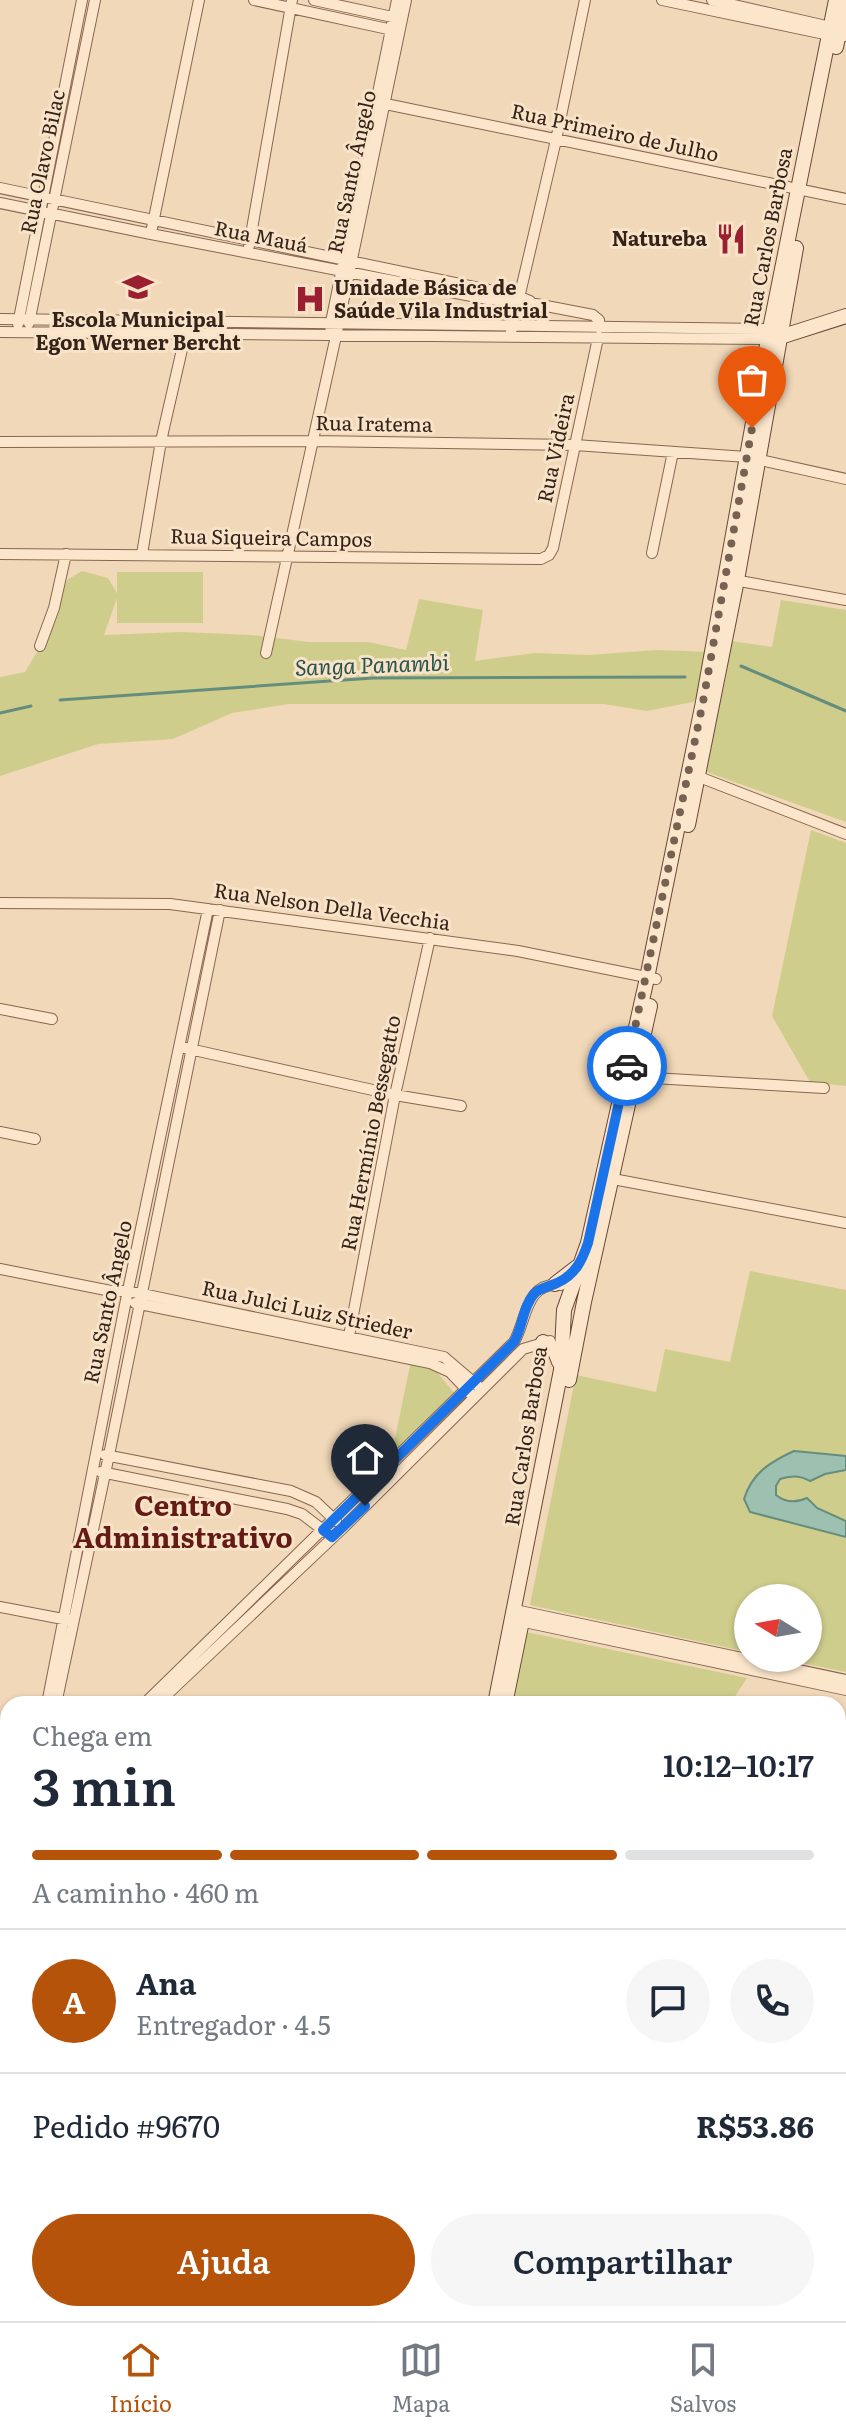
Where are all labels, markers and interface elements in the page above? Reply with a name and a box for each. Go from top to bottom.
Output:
street label: Rua Olavo Bilac [11,87,71,237]
street label: Rua Santo Ângelo [318,87,382,256]
street label: Rua Primeiro de Julho [509,94,722,168]
street label: Rua Carlos Barbosa [734,144,798,329]
street label: Rua Mauá [212,211,311,259]
place label: Natureba [612,222,707,252]
restaurant icon: Natureba [714,222,748,256]
school or university icon: Escola Municipal Egon Werner Bercht [121,270,155,304]
place label: Unidade Básica de Saúde Vila Industrial [334,271,548,324]
hospital icon: Unidade Básica de Saúde Vila Industrial [293,282,327,316]
place label: Escola Municipal Egon Werner Bercht [35,303,241,356]
pin [718,346,786,428]
icon: bag [730,358,774,402]
street label: Rua Videira [528,390,580,505]
street label: Rua Iratema [315,406,433,438]
street label: Rua Siqueira Campos [170,519,372,553]
water label: Sanga Panambi [294,644,450,683]
street label: Rua Nelson Della Vecchia [212,874,453,936]
street label: Rua Hermínio Bessegatto [331,1012,407,1253]
courier [587,1026,667,1106]
icon: car [605,1044,649,1088]
street label: Rua Santo Ângelo [74,1217,138,1386]
street label: Rua Julci Luiz Strieder [199,1271,416,1345]
street label: Rua Carlos Barbosa [495,1343,553,1528]
pin [331,1424,399,1506]
icon: home [343,1436,387,1480]
district label: Centro Administrativo [73,1483,293,1557]
north arrow [734,1584,822,1672]
map controls [734,1584,822,1672]
text: Chega em [32,1715,152,1754]
text: 10:12–10:17 [663,1742,814,1786]
text: 3 min [32,1745,176,1822]
text: A caminho · 460 m [32,1872,259,1911]
button: chat [626,1959,710,2043]
button: phone [730,1959,814,2043]
text: Ana [136,1960,196,2004]
text: A [63,1979,85,2023]
text: Entregador · 4.5 [136,2004,331,2043]
text: Pedido #9670 [32,2103,220,2147]
text: R$53.86 [696,2103,814,2147]
button: Ajuda [32,2214,415,2306]
button: Compartilhar [431,2214,814,2306]
tab: Início [110,2338,172,2419]
tab: Mapa [391,2338,450,2419]
tab: Salvos [670,2338,736,2419]

